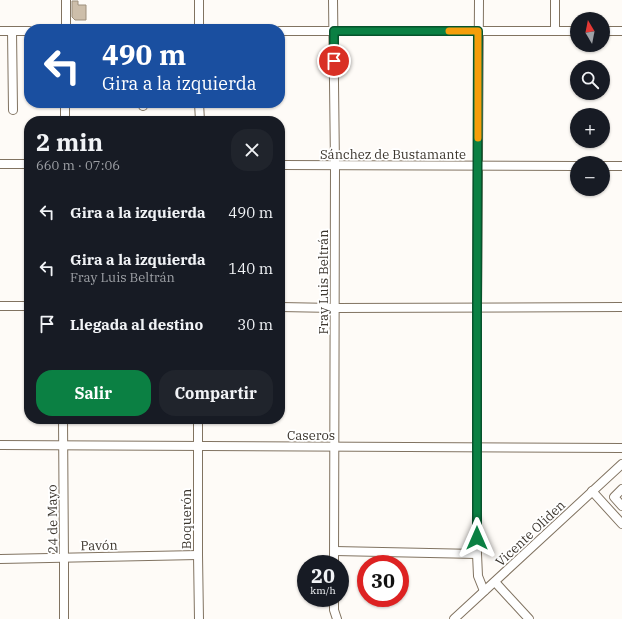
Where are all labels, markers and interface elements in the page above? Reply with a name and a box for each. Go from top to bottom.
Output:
north arrow [570,12,610,52]
map controls [570,12,610,196]
text: 490 m [102,36,186,73]
icon: left [36,40,88,92]
pin [317,44,351,78]
icon: arrive [323,50,345,72]
button: search [570,60,610,100]
text: Gira a la izquierda [102,72,257,95]
button: + [570,108,610,148]
text: 2 min [36,126,103,158]
button: close [231,129,273,171]
street label: Sánchez de Bustamante [320,146,466,163]
button: − [570,156,610,196]
text: 660 m · 07:06 [36,157,120,174]
icon: left [36,201,58,223]
text: Gira a la izquierda [70,203,206,222]
text: 490 m [228,203,273,222]
street label: Fray Luis Beltrán [315,230,332,334]
text: Gira a la izquierda [70,250,206,269]
icon: left [36,257,58,279]
text: 140 m [228,259,273,278]
text: Fray Luis Beltrán [70,269,175,286]
icon: arrive [36,313,58,335]
text: Llegada al destino [70,315,203,334]
text: 30 m [237,315,273,334]
button: Salir [36,370,151,416]
button: Compartir [159,370,273,416]
street label: Caseros [287,427,335,444]
street label: 24 de Mayo [43,484,62,554]
street label: Boquerón [178,489,195,549]
street label: Vicente Oliden [492,497,569,570]
position arrow [456,517,498,559]
street label: Pavón [80,537,118,554]
speed limit sign: 30 [357,555,409,607]
text: 20 [311,562,335,589]
text: km/h [310,584,336,597]

